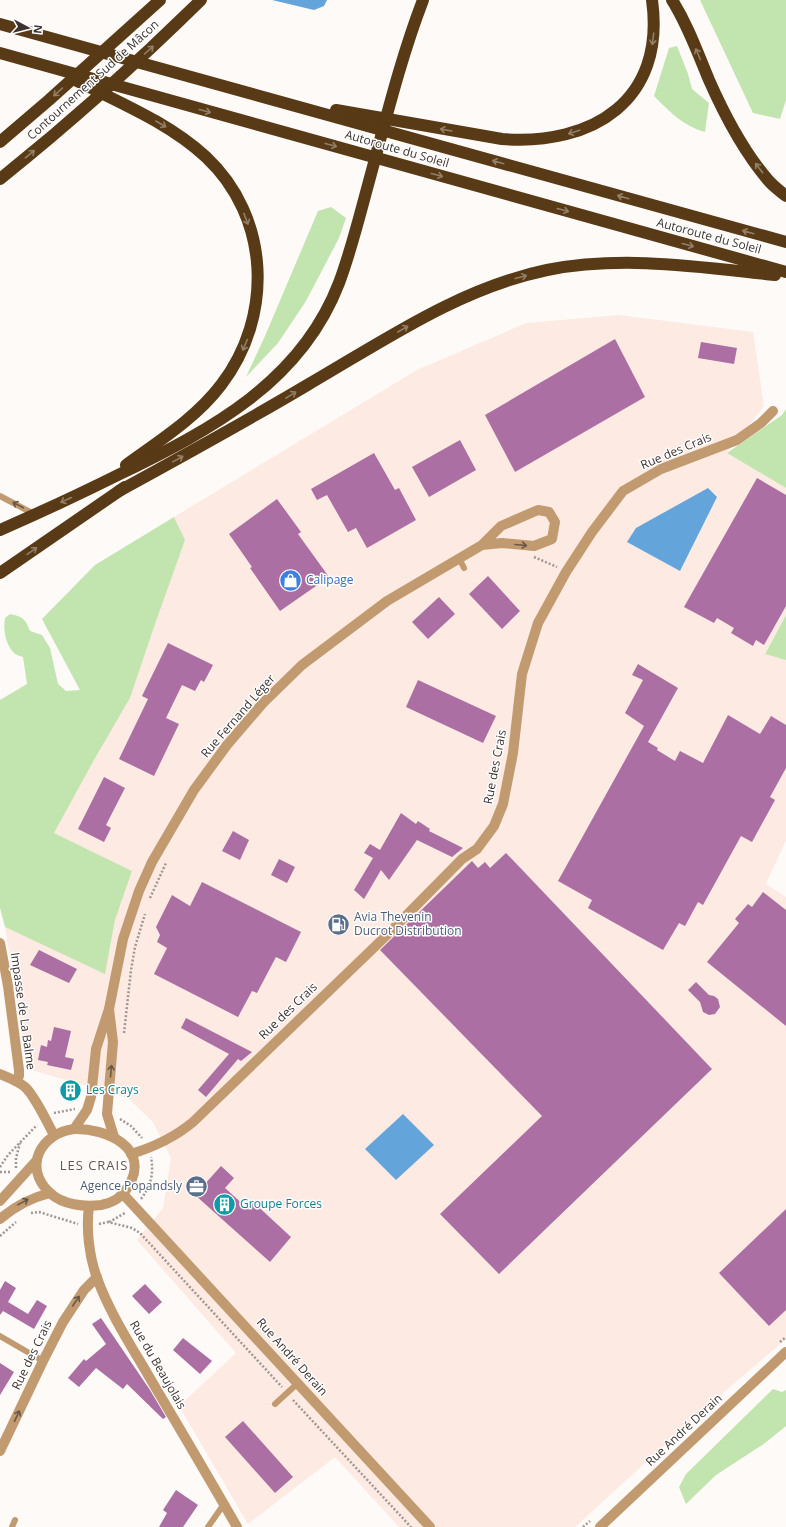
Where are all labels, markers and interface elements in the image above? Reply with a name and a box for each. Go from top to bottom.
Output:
north arrow [8,8,48,48]
street label: Contournement Sud de Mâcon [23,16,162,143]
text: N [30,24,46,35]
one-way arrow [650,32,657,45]
one-way arrow [144,45,154,54]
one-way arrow [694,48,701,60]
one-way arrow [53,87,63,97]
one-way arrow [199,108,212,115]
one-way arrow [155,121,167,129]
street label: Autoroute du Soleil [343,126,451,172]
one-way arrow [440,126,453,134]
one-way arrow [569,129,581,137]
one-way arrow [324,142,337,149]
one-way arrow [25,150,36,159]
one-way arrow [492,158,505,165]
one-way arrow [755,162,764,173]
one-way arrow [431,172,444,179]
one-way arrow [617,193,630,200]
one-way arrow [556,207,569,214]
one-way arrow [243,212,250,224]
street label: Autoroute du Soleil [655,213,763,258]
one-way arrow [742,227,755,235]
one-way arrow [681,242,694,249]
one-way arrow [515,273,528,280]
one-way arrow [397,325,409,333]
one-way arrow [240,339,248,351]
one-way arrow [285,391,297,399]
street label: Rue des Crais [638,428,714,473]
one-way arrow [172,455,184,462]
one-way arrow [60,497,72,504]
one-way arrow [12,501,24,509]
one-way arrow [514,541,527,549]
one-way arrow [26,547,37,555]
shop icon: Calipage [278,567,304,593]
place label: Calipage [306,571,354,588]
street label: Rue Fernand Léger [197,670,279,761]
street label: Rue des Crais [479,728,510,806]
place label: Avia Thevenin Ducrot Distribution [354,908,462,939]
fuel station icon: Avia Thevenin Ducrot Distribution [325,911,351,937]
street label: Impasse de La Balme [7,951,40,1071]
street label: Rue des Crais [255,978,321,1043]
one-way arrow [107,1065,114,1078]
building icon: Les Crays [58,1077,84,1103]
place label: Les Crays [86,1081,139,1098]
district label: LES CRAIS [60,1156,128,1174]
office icon: Agence Popandsly [184,1173,210,1199]
place label: Agence Popandsly [80,1177,183,1194]
building icon: Groupe Forces [211,1191,237,1217]
place label: Groupe Forces [240,1195,322,1212]
one-way arrow [17,1198,29,1206]
one-way arrow [72,1295,80,1306]
street label: Rue André Derain [253,1314,332,1399]
street label: Rue des Crais [7,1317,56,1392]
street label: Rue du Beaujolais [126,1317,191,1412]
street label: Rue André Derain [642,1390,726,1470]
one-way arrow [14,1410,21,1422]

